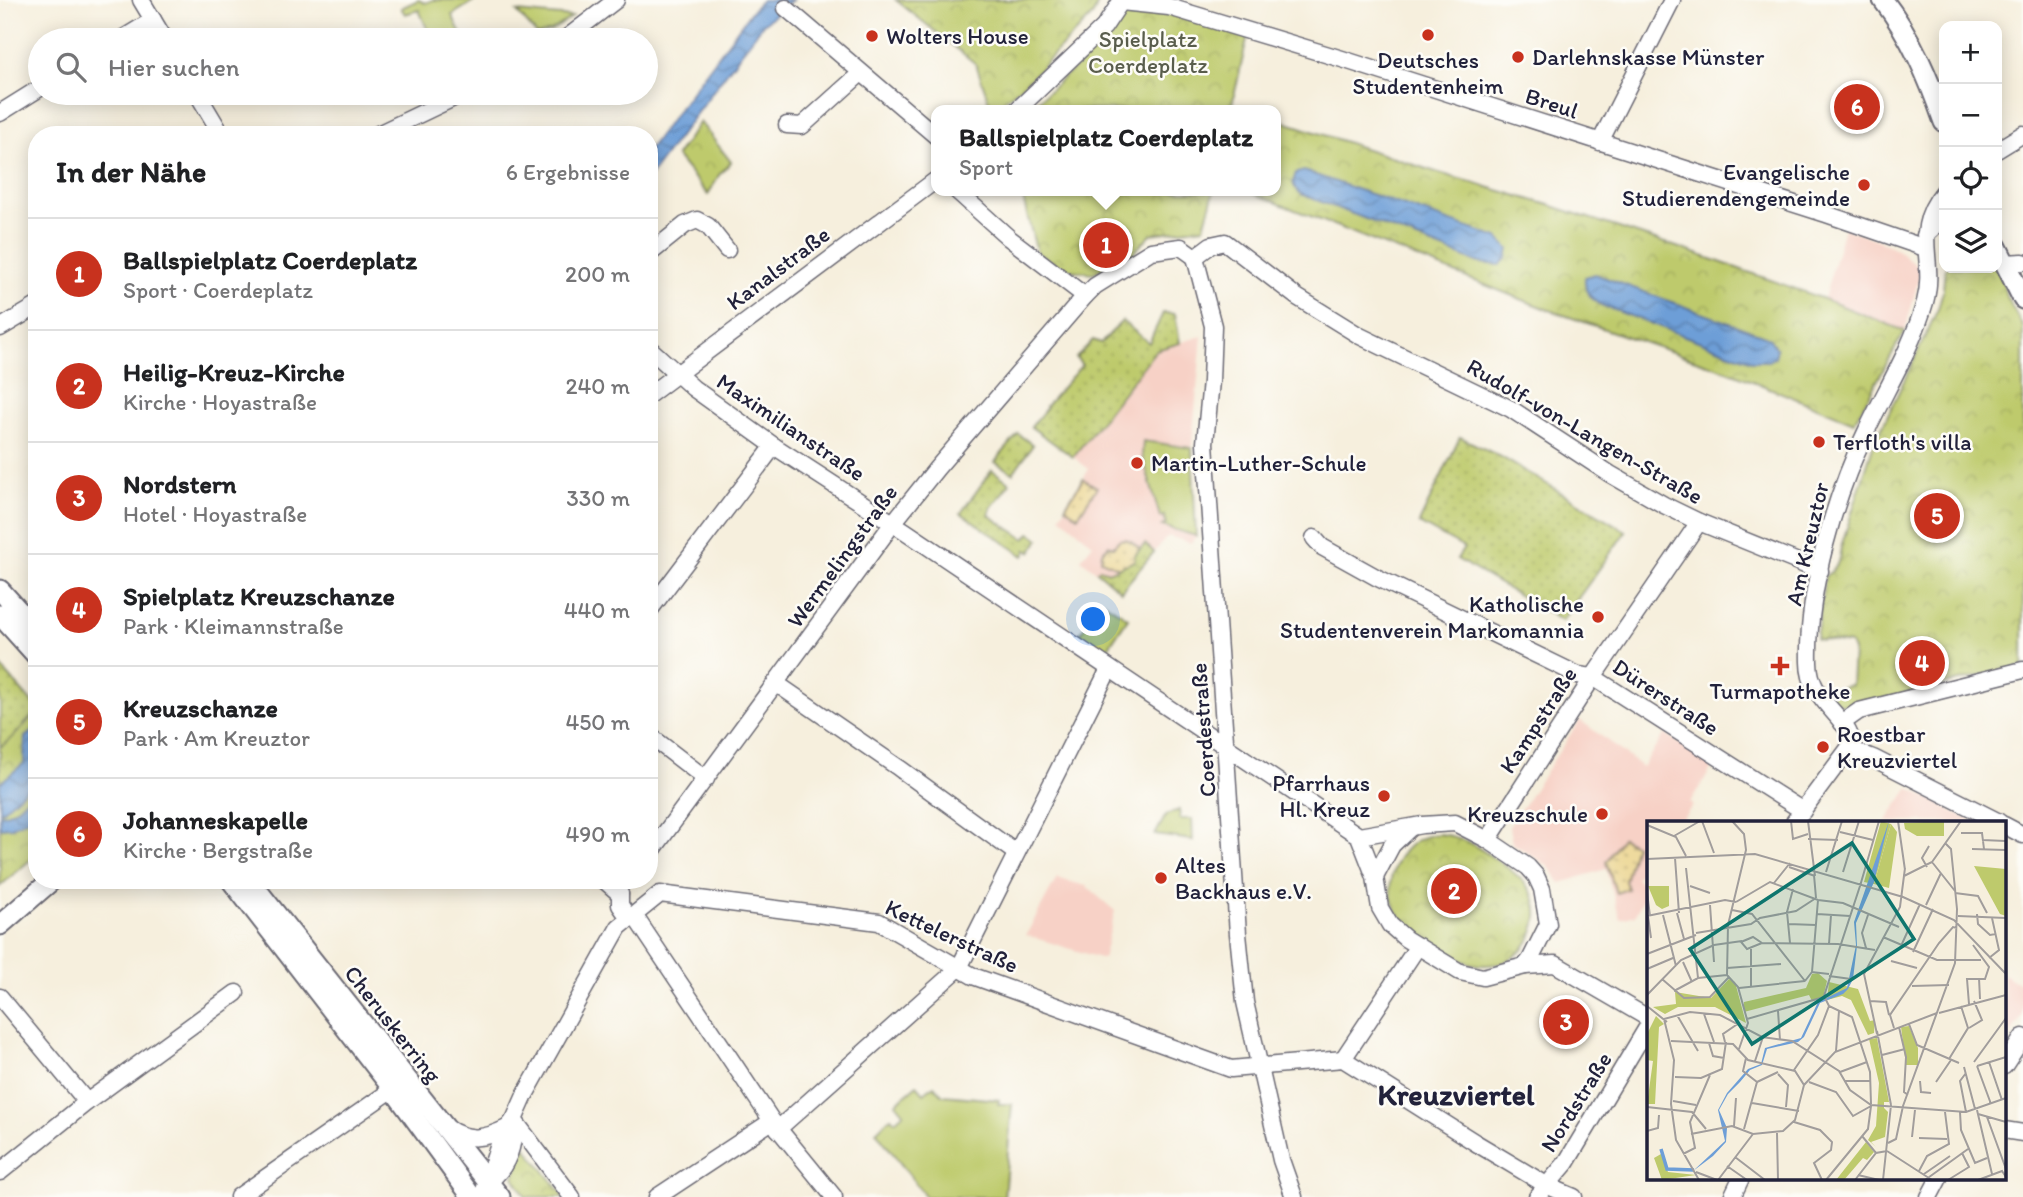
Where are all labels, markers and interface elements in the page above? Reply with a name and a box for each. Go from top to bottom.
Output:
map controls [1939,21,2002,273]
button: + [1939,21,2002,84]
place label: Wolters House [886,22,1029,50]
park label: Spielplatz Coerdeplatz [1088,25,1208,79]
marker: Deutsches Studentenheim [1420,27,1436,43]
search box [28,28,658,105]
marker: Wolters House [864,28,880,44]
place label: Darlehnskasse Münster [1532,43,1764,71]
place label: Deutsches Studentenheim [1353,46,1504,100]
icon: search [52,48,90,86]
marker: Darlehnskasse Münster [1510,49,1526,65]
text: Hier suchen [108,51,240,83]
street label: Breul [1522,81,1582,125]
pin: 6 [1834,81,1880,133]
button: − [1939,84,2002,147]
popup [931,105,1281,196]
text: Ballspielplatz Coerdeplatz [959,121,1253,153]
button: locate [1939,147,2002,210]
text: In der Nähe [56,153,206,190]
text: Sport [959,153,1013,181]
text: 6 Ergebnisse [506,158,630,186]
place label: Evangelische Studierendengemeinde [1622,158,1850,212]
marker: Evangelische Studierendengemeinde [1856,177,1872,193]
button: layers [1939,210,2002,273]
pin: 1 [1083,219,1129,271]
street label: Kanalstraße [721,220,835,316]
text: Ballspielplatz Coerdeplatz [123,244,417,276]
text: 1 [74,260,84,288]
text: 200 m [565,260,630,288]
text: Sport · Coerdeplatz [123,276,313,304]
street label: Rudolf-von-Langen-Straße [1462,352,1708,510]
text: Heilig-Kreuz-Kirche [123,356,345,388]
street label: Maximilianstraße [711,367,871,487]
text: 2 [73,372,85,400]
text: 240 m [565,372,630,400]
text: Kirche · Hoyastraße [123,388,317,416]
place label: Terfloth's villa [1833,428,1972,456]
marker: Terfloth's villa [1811,434,1827,450]
place label: Martin-Luther-Schule [1151,449,1367,477]
marker: Martin-Luther-Schule [1129,455,1145,471]
text: Nordstern [123,468,236,500]
street label: Wermelingstraße [781,479,903,633]
street label: Am Kreuztor [1779,479,1835,608]
text: 3 [73,484,85,512]
text: 330 m [566,484,630,512]
pin: 5 [1914,490,1960,542]
text: Hotel · Hoyastraße [123,500,307,528]
text: Spielplatz Kreuzschanze [123,580,395,612]
place label: Katholische Studentenverein Markomannia [1280,590,1584,644]
text: 4 [72,596,86,624]
text: 440 m [564,596,630,624]
your location [1076,602,1110,636]
marker: Katholische Studentenverein Markomannia [1590,609,1606,625]
text: Park · Kleimannstraße [123,612,344,640]
pin: 4 [1899,637,1945,689]
street label: Dürerstraße [1608,652,1724,742]
marker: Turmapotheke [1772,658,1788,674]
street label: Kampstraße [1493,661,1583,779]
street label: Coerdestraße [1184,662,1222,798]
place label: Turmapotheke [1710,677,1850,705]
text: Kreuzschanze [123,692,278,724]
text: 5 [73,708,85,736]
text: 450 m [565,708,630,736]
place label: Roestbar Kreuzviertel [1837,720,1958,774]
text: Park · Am Kreuztor [123,724,310,752]
marker: Roestbar Kreuzviertel [1815,739,1831,755]
place label: Pfarrhaus Hl. Kreuz [1272,769,1370,823]
marker: Pfarrhaus Hl. Kreuz [1376,788,1392,804]
place label: Kreuzschule [1467,800,1588,828]
text: Johanneskapelle [123,804,308,836]
marker: Kreuzschule [1594,806,1610,822]
text: 6 [73,820,85,848]
text: 490 m [565,820,630,848]
inset map [1647,821,2006,1180]
text: Kirche · Bergstraße [123,836,313,864]
place label: Altes Backhaus e.V. [1175,851,1312,905]
pin: 2 [1431,865,1477,917]
marker: Altes Backhaus e.V. [1153,870,1169,886]
street label: Kettelerstraße [881,893,1023,979]
street label: Cheruskerring [339,960,448,1088]
pin: 3 [1543,996,1589,1048]
street label: Nordstraße [1534,1047,1618,1157]
district label: Kreuzviertel [1378,1076,1535,1113]

